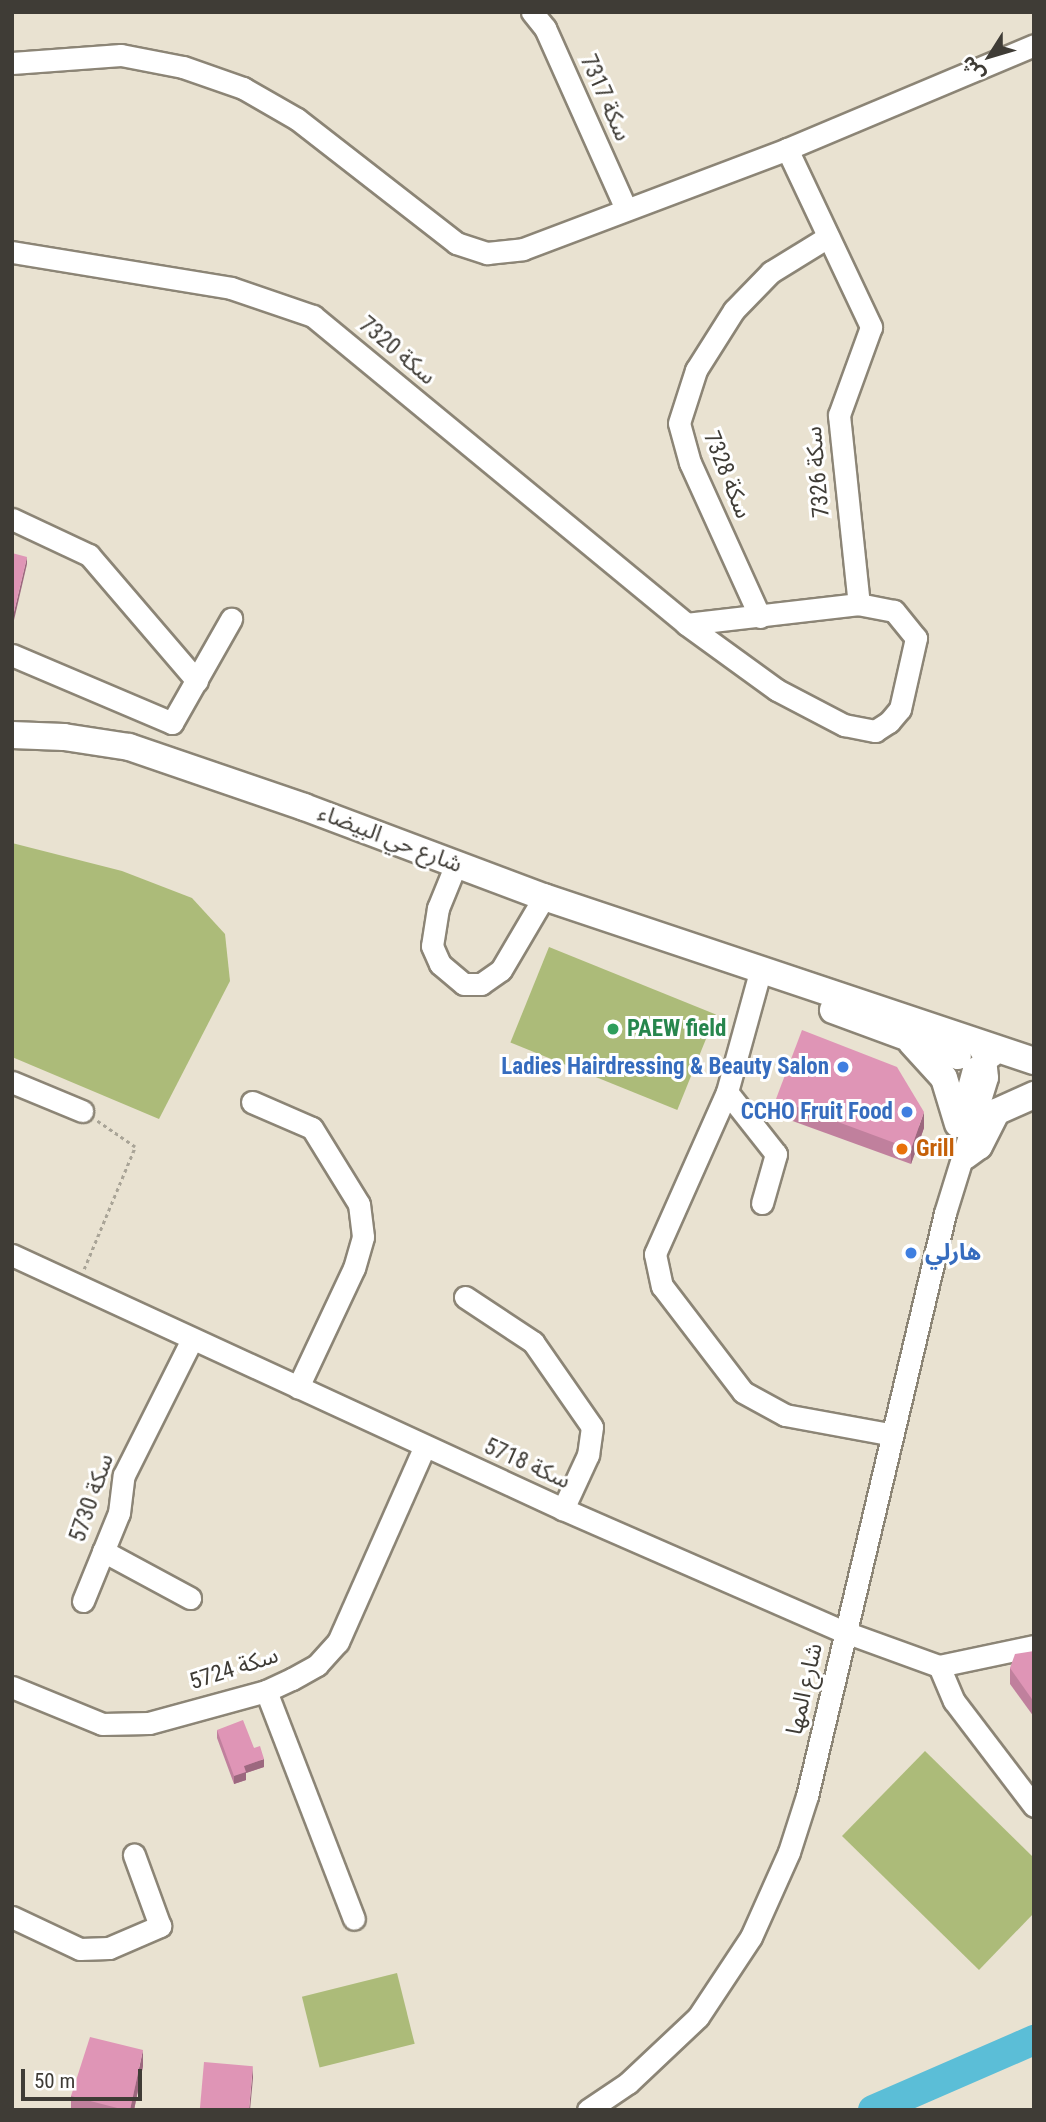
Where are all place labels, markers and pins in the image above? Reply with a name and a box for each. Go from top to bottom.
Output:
place label: PAEW field [627,1015,726,1043]
marker: PAEW field [605,1021,621,1037]
place label: Ladies Hairdressing & Beauty Salon [501,1053,829,1081]
marker: Ladies Hairdressing & Beauty Salon [835,1059,851,1075]
place label: CCHO Fruit Food [741,1098,893,1126]
marker: CCHO Fruit Food [899,1104,915,1120]
place label: Grill [916,1135,954,1163]
marker: Grill [894,1141,910,1157]
place label: هارلي [925,1239,981,1267]
marker: هارلي [903,1245,919,1261]

